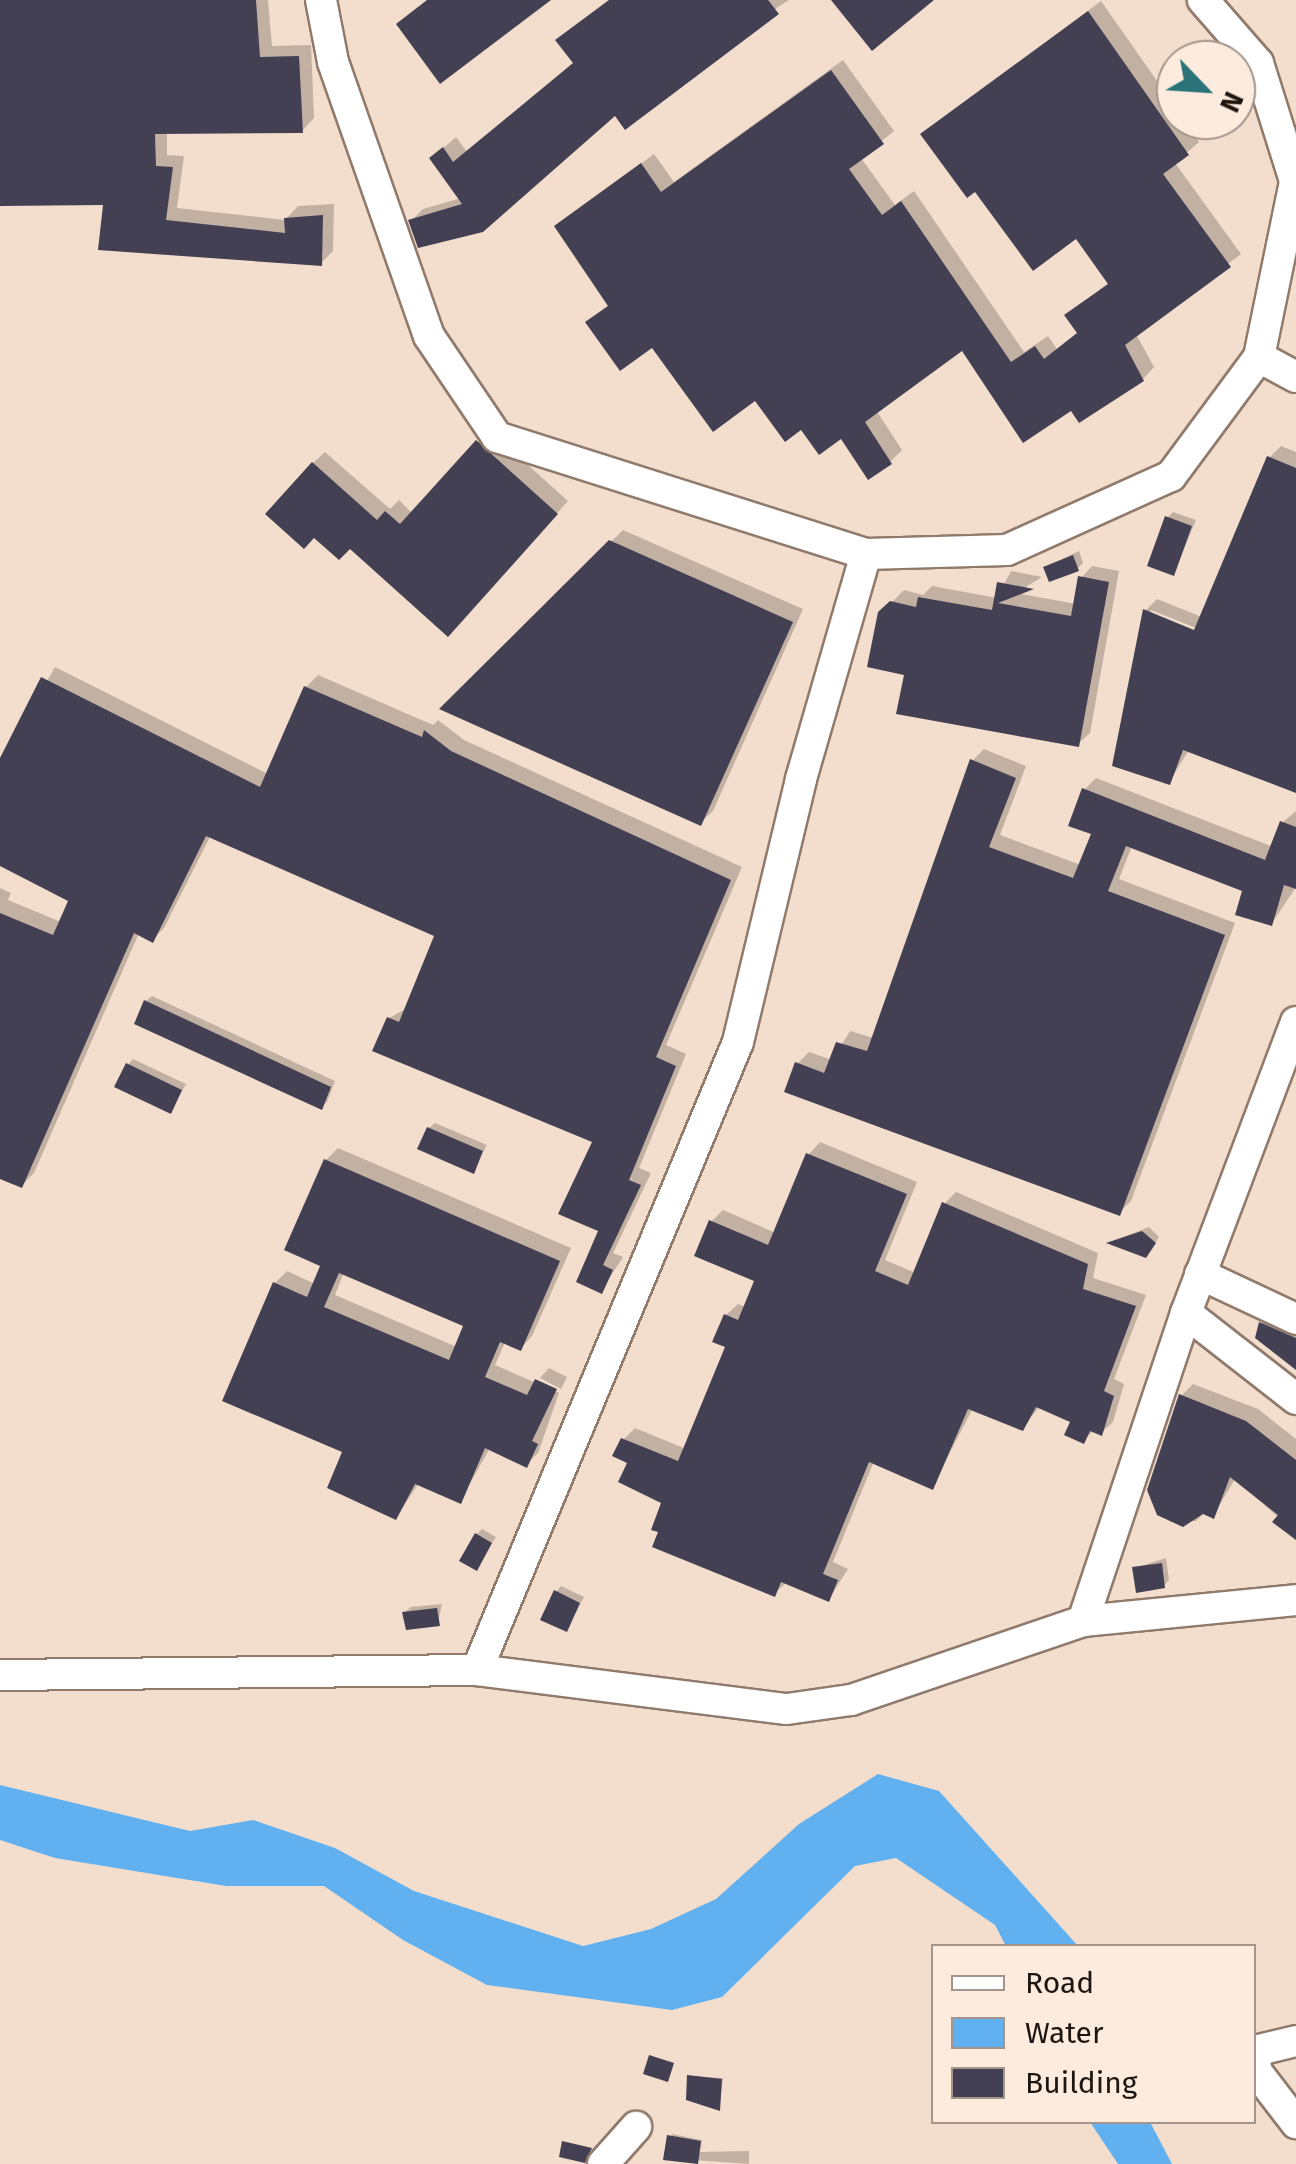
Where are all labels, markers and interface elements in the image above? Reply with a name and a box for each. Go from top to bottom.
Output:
north arrow [1156,40,1256,140]
text: N [1213,87,1251,117]
legend [931,1944,1256,2124]
text: Road [1025,1965,1094,2001]
text: Water [1025,2015,1104,2051]
text: Building [1025,2065,1137,2101]

